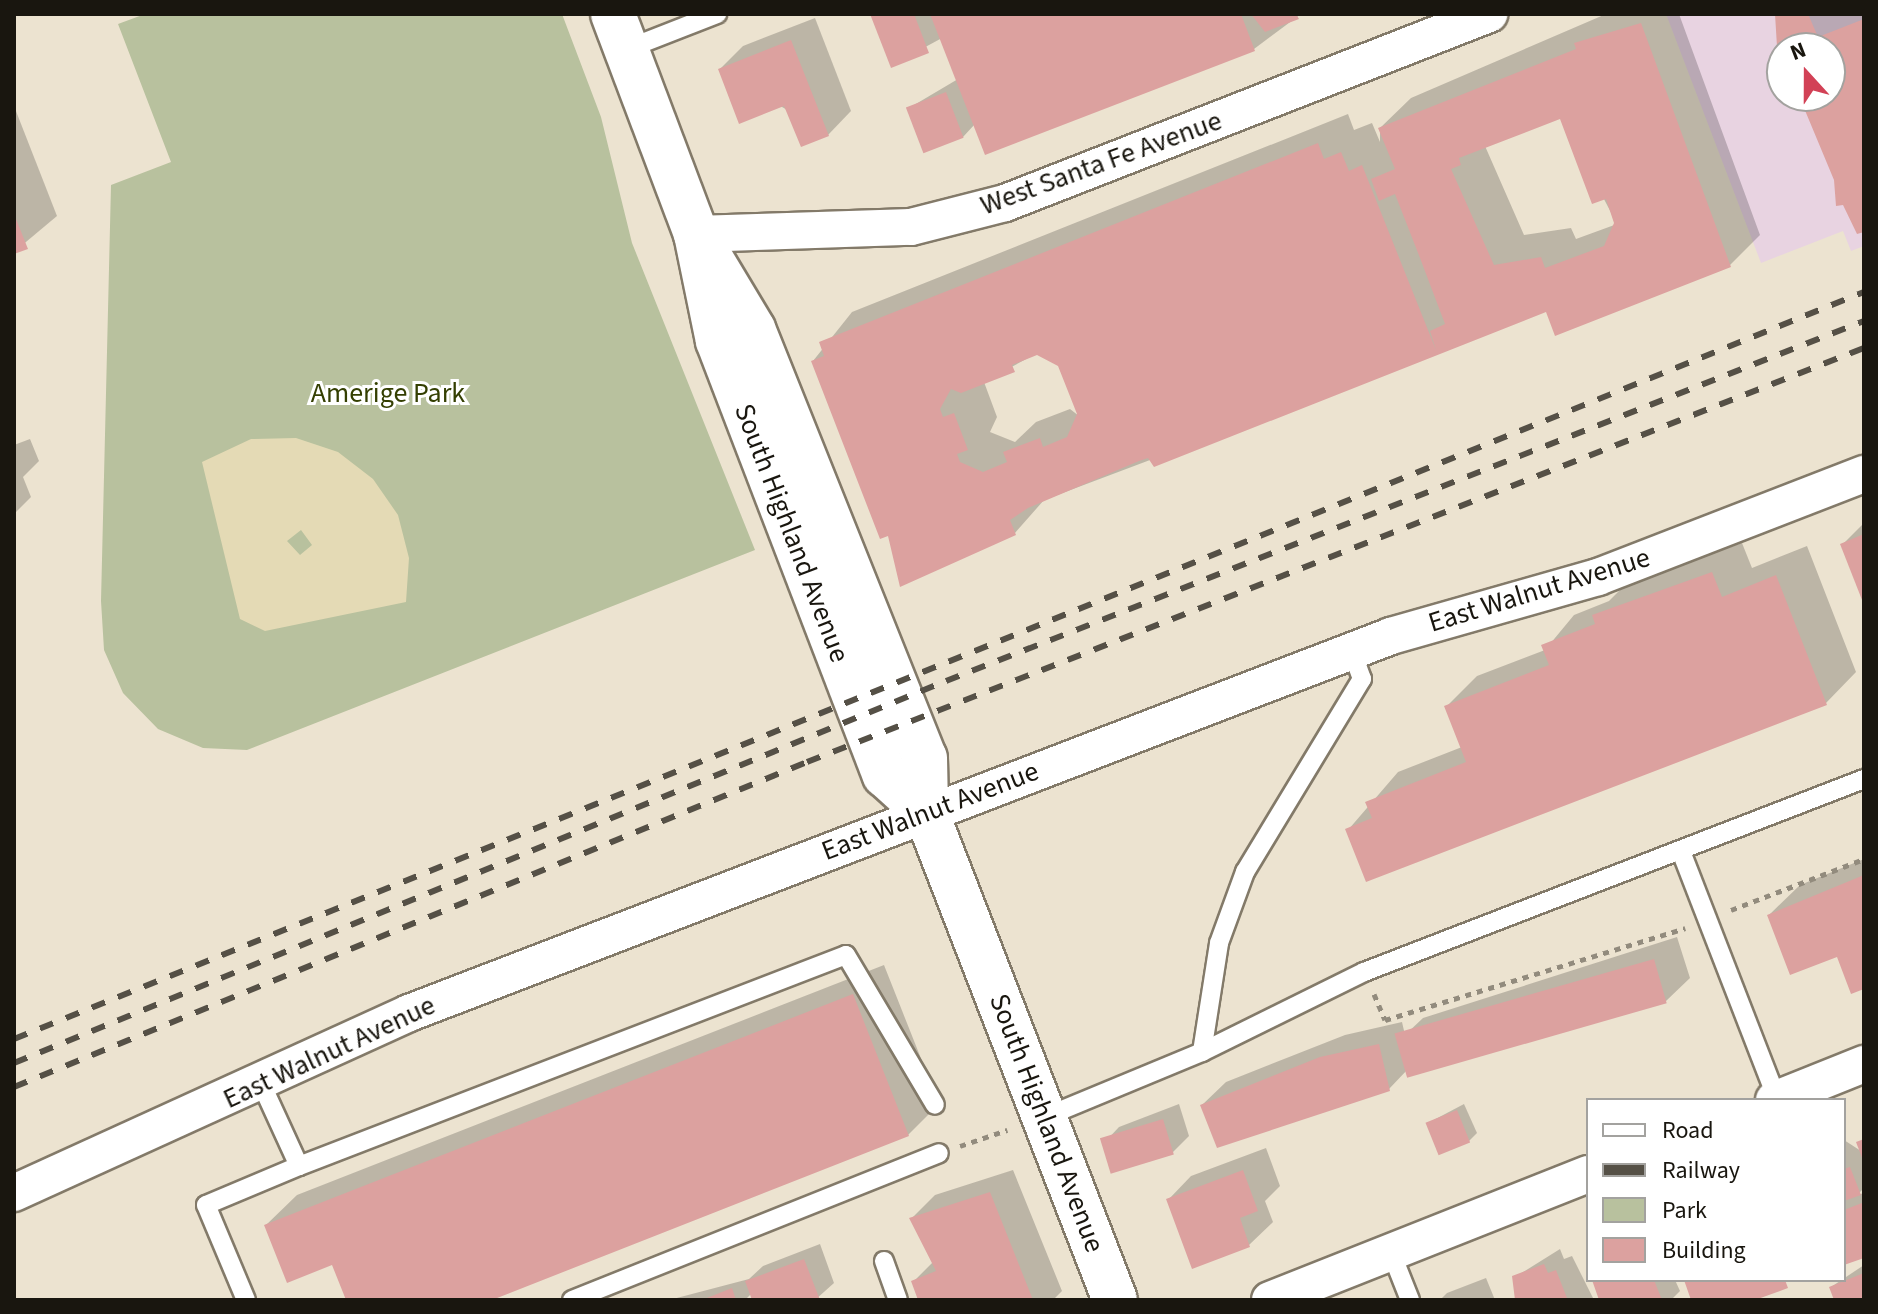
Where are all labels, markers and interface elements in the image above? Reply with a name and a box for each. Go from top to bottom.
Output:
north arrow [1766,32,1846,112]
text: N [1786,34,1811,69]
street label: West Santa Fe Avenue [976,104,1226,222]
park label: Amerige Park [311,376,465,410]
street label: South Highland Avenue [727,399,857,667]
street label: East Walnut Avenue [1424,540,1654,640]
street label: East Walnut Avenue [817,754,1043,868]
street label: East Walnut Avenue [218,988,440,1116]
street label: South Highland Avenue [982,989,1112,1257]
legend [1586,1098,1846,1282]
text: Road [1662,1113,1714,1148]
text: Railway [1662,1153,1740,1188]
text: Park [1662,1193,1707,1228]
text: Building [1662,1233,1746,1268]

